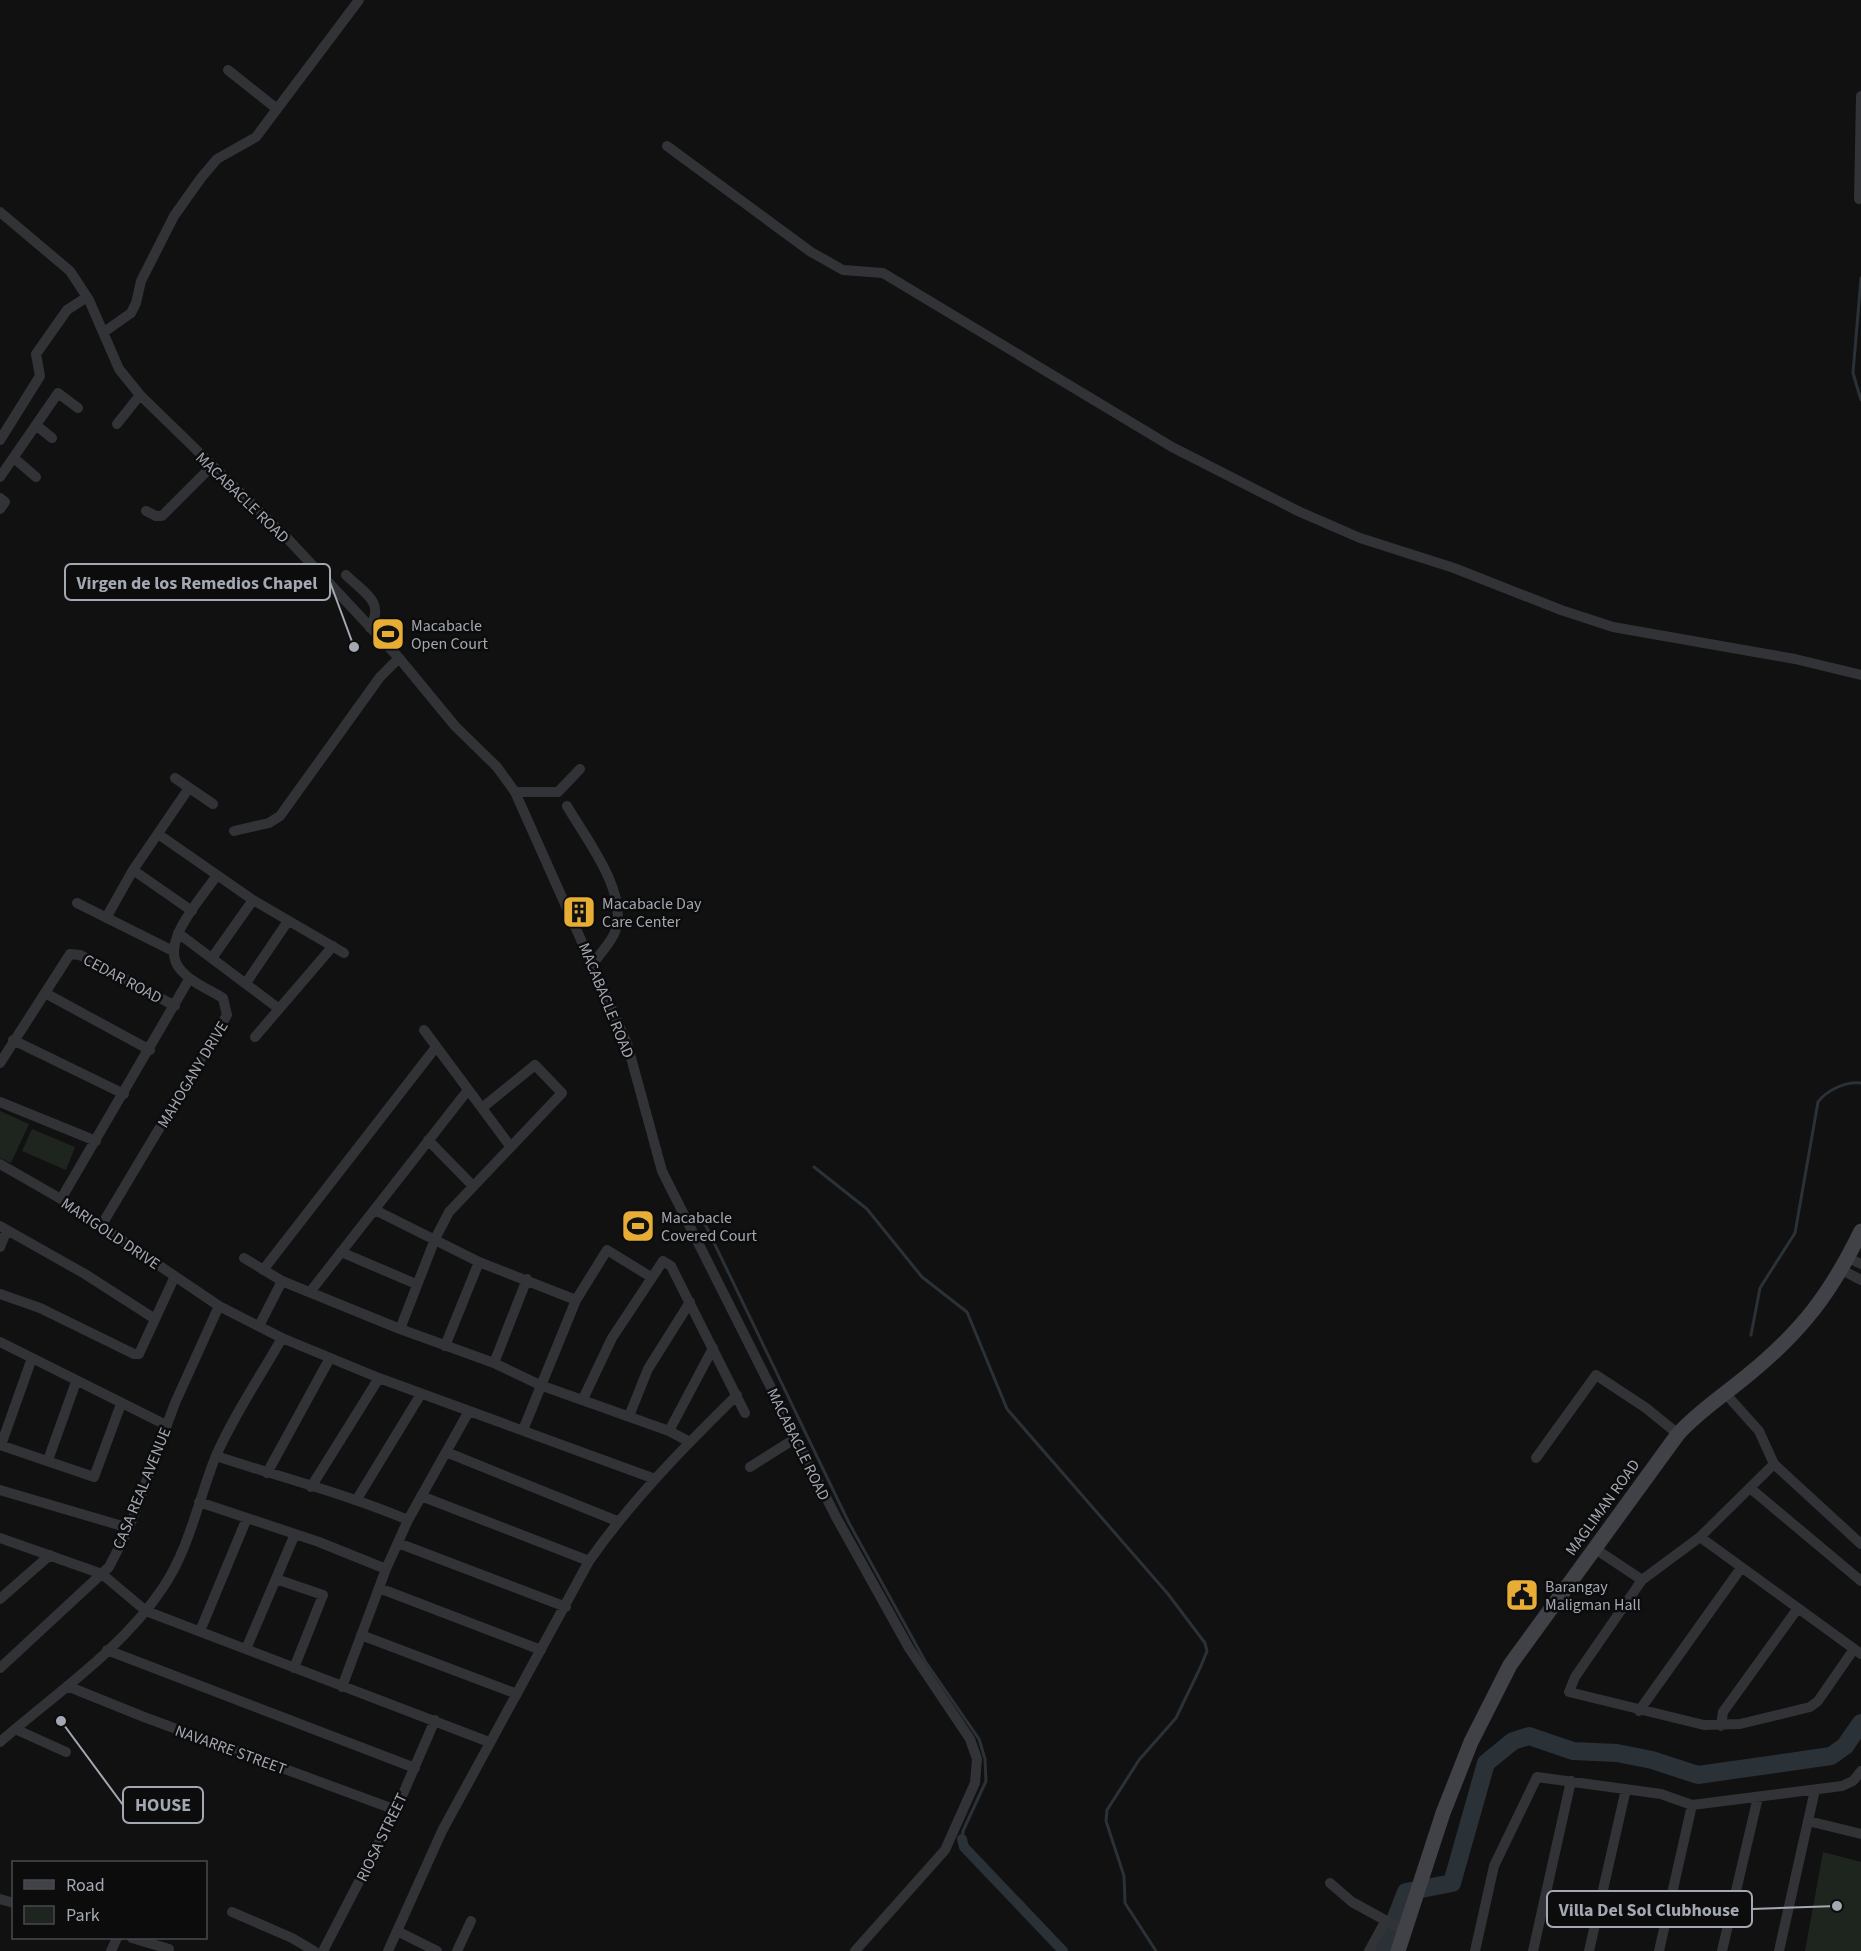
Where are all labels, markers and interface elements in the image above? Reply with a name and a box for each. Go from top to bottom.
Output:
street label: MACABACLE ROAD [191,447,294,548]
callout: Virgen de los Remedios Chapel [65,564,330,600]
text: Virgen de los Remedios Chapel [75,571,318,596]
place label: Macabacle Open Court [411,615,488,655]
sports icon: Macabacle Open Court [370,616,406,652]
place label: Macabacle Day Care Center [602,893,702,933]
building icon: Macabacle Day Care Center [561,894,597,930]
street label: MACABACLE ROAD [573,939,639,1061]
street label: CEDAR ROAD [79,949,166,1009]
street label: MAHOGANY DRIVE [152,1017,233,1132]
street label: MARIGOLD DRIVE [57,1193,164,1275]
place label: Macabacle Covered Court [661,1207,758,1247]
sports icon: Macabacle Covered Court [620,1208,656,1244]
street label: MACABACLE ROAD [761,1385,835,1504]
street label: CASA REAL AVENUE [107,1424,176,1553]
street label: MAGLIMAN ROAD [1560,1455,1645,1560]
place label: Barangay Maligman Hall [1545,1576,1641,1616]
public building icon: Barangay Maligman Hall [1504,1577,1540,1613]
street label: NAVARRE STREET [172,1720,290,1780]
callout: HOUSE [123,1787,203,1823]
street label: RIOSA STREET [351,1789,413,1885]
text: HOUSE [135,1793,191,1818]
legend [12,1861,207,1939]
text: Road [66,1873,105,1898]
callout: Villa Del Sol Clubhouse [1547,1891,1752,1927]
text: Villa Del Sol Clubhouse [1558,1898,1739,1923]
text: Park [66,1903,100,1928]

